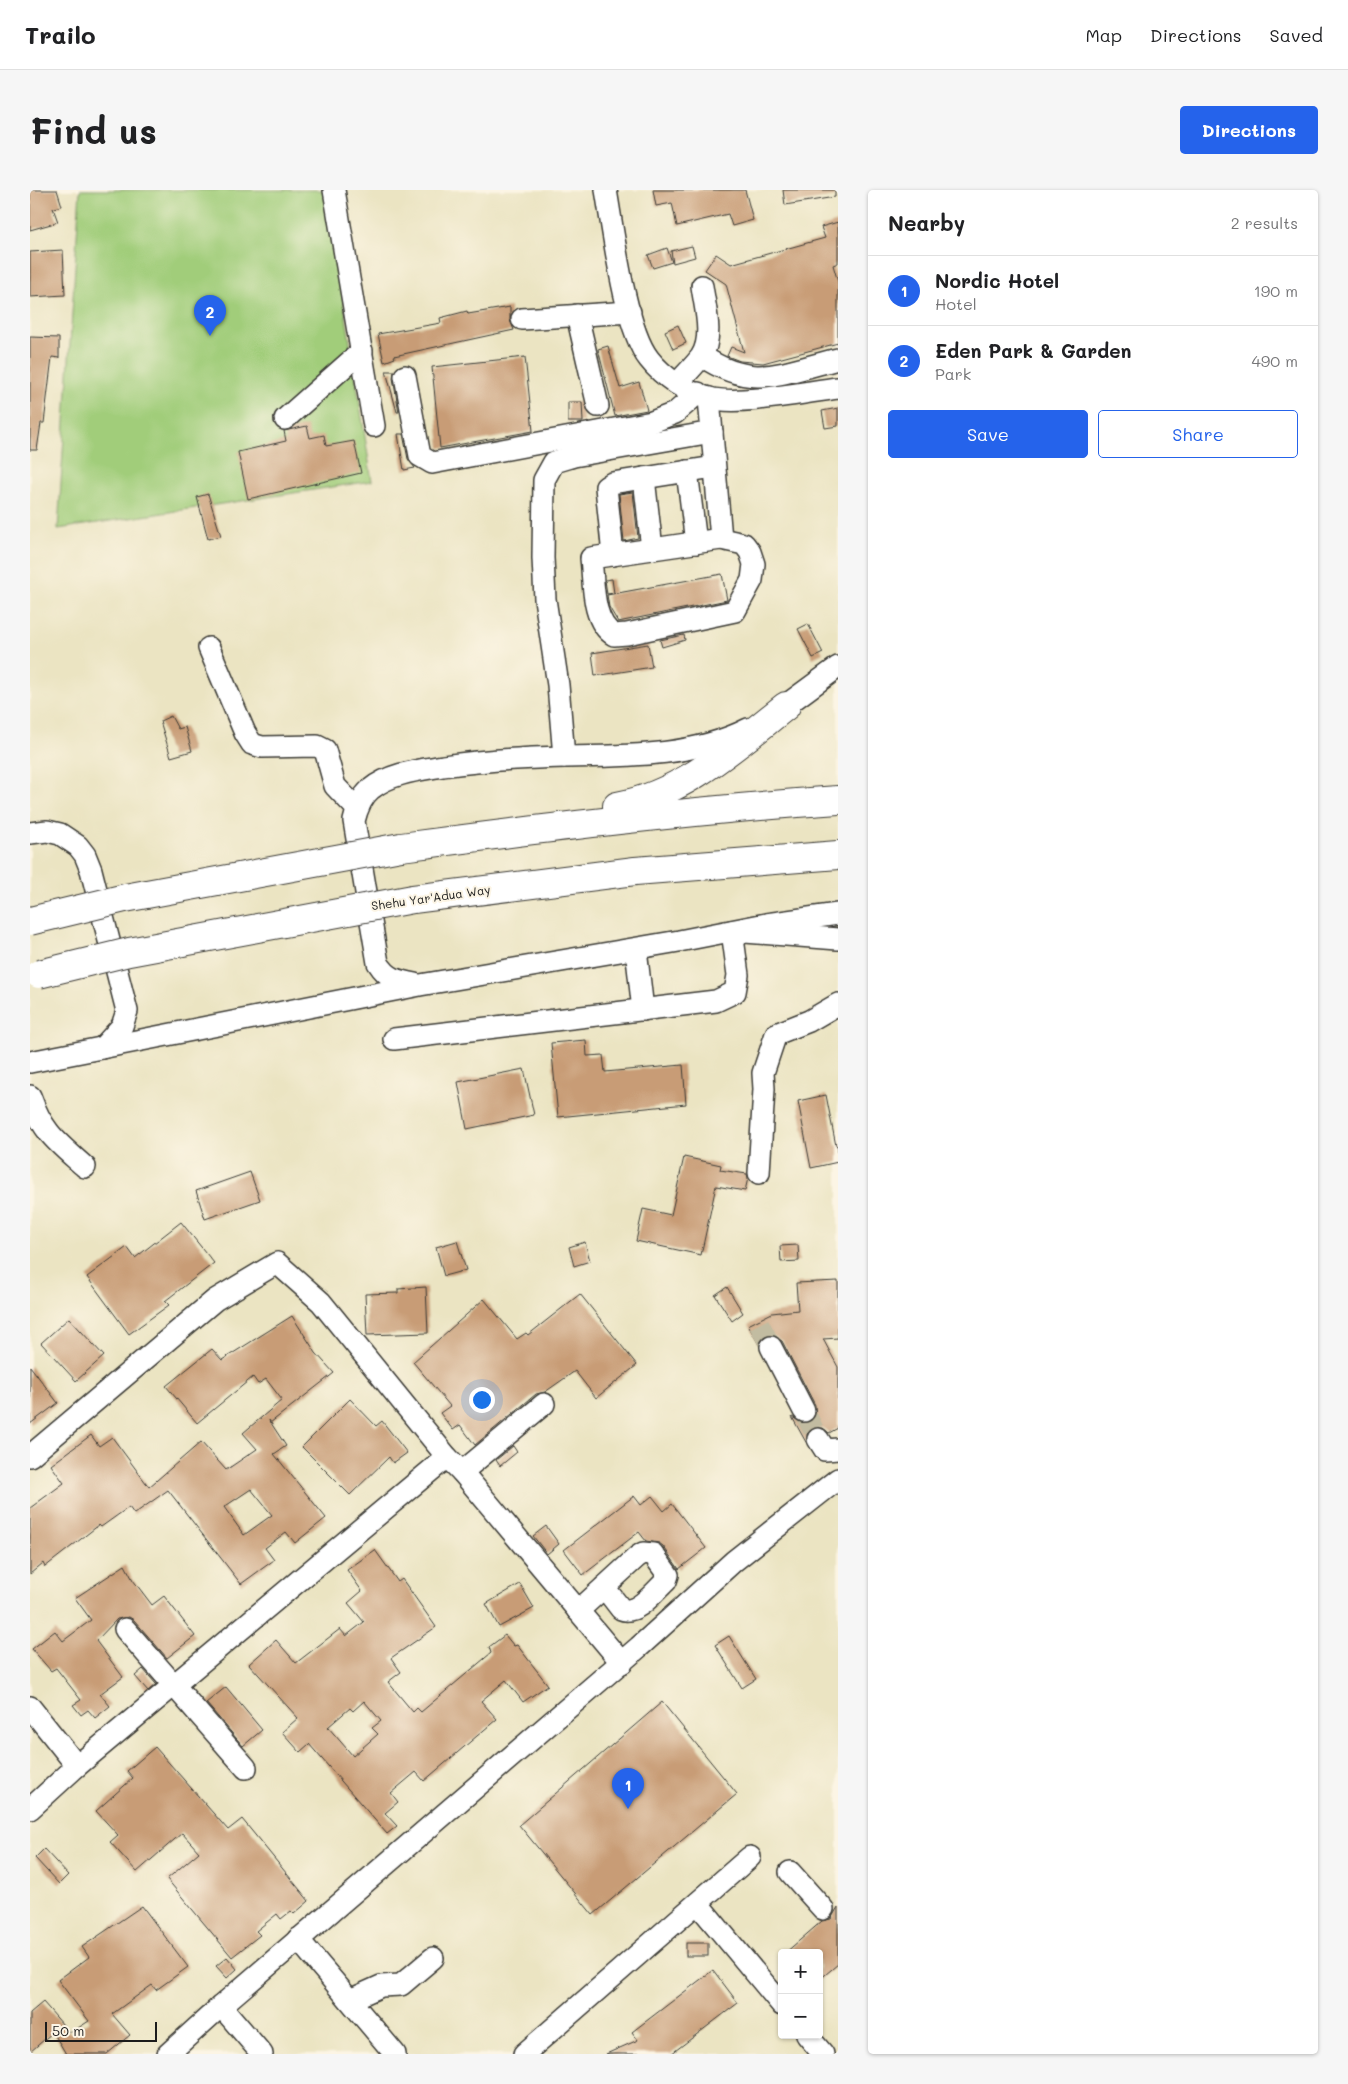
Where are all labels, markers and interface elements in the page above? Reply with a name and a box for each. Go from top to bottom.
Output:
text: Trailo [25,19,96,50]
text: Map [1085,23,1122,47]
text: Directions [1150,23,1242,47]
text: Saved [1270,23,1323,47]
button: Directions [1180,106,1318,154]
text: Find us [30,107,157,153]
text: Nearby [888,209,965,236]
text: 2 results [1231,212,1298,233]
text: Nordic Hotel [935,268,1059,293]
text: 1 [900,280,908,301]
text: 190 m [1254,280,1298,301]
text: Hotel [935,293,977,314]
pin: 2 [194,295,226,336]
text: Eden Park & Garden [935,338,1131,363]
text: 2 [900,350,908,371]
text: 490 m [1251,350,1298,371]
text: Park [935,363,971,384]
button: Save [888,410,1088,458]
button: Share [1098,410,1298,458]
street label: Shehu Yar'Adua Way [370,881,491,913]
your location [469,1387,495,1413]
pin: 1 [612,1768,644,1809]
map controls [778,1949,823,2039]
button: + [778,1949,823,1994]
button: − [778,1994,823,2039]
scale bar [45,2019,158,2042]
text: 50 m [52,2021,84,2040]

